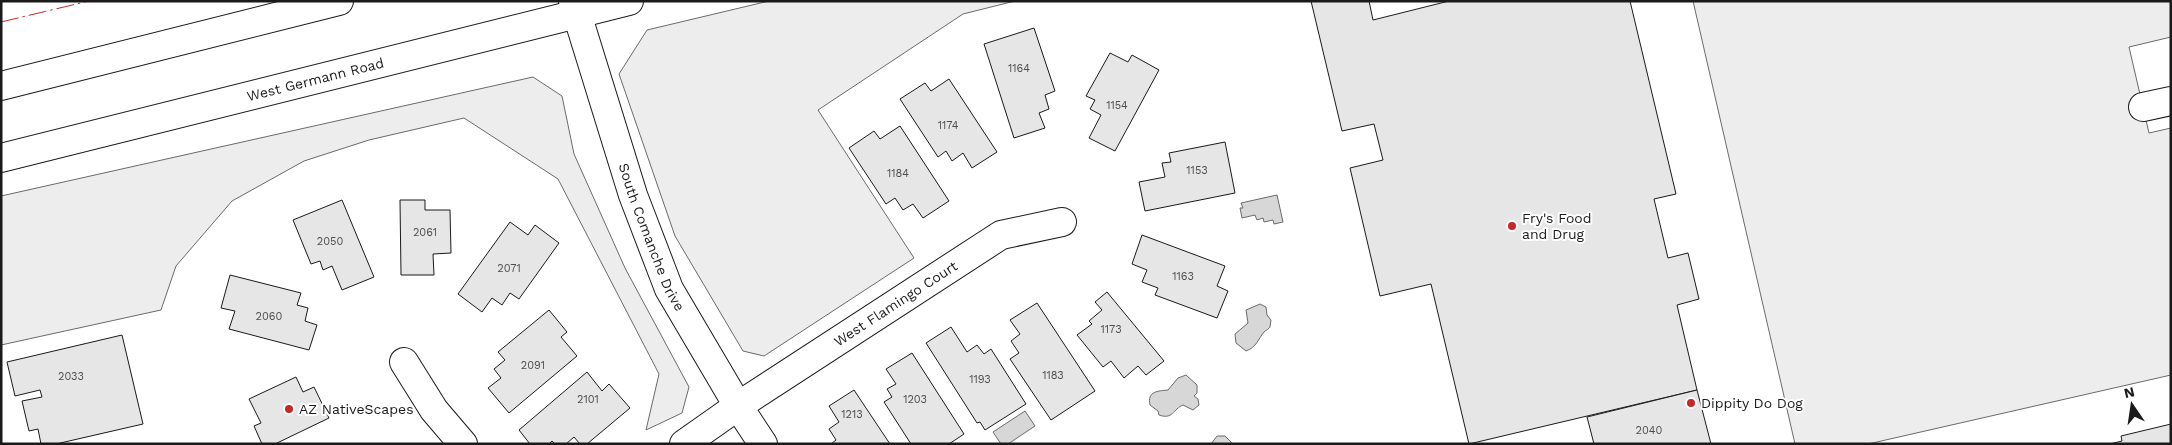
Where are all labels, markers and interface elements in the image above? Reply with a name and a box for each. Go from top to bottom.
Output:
street label: West Germann Road [245,55,385,104]
house number: 1164 [1008,62,1030,75]
house number: 1154 [1106,99,1128,112]
house number: 1174 [938,119,959,132]
street label: South Comanche Drive [616,161,688,314]
house number: 1153 [1186,164,1208,177]
house number: 1184 [887,167,909,180]
place label: Fry's Food and Drug [1522,210,1592,242]
marker: Fry's Food and Drug [1506,220,1518,232]
house number: 2061 [413,226,437,239]
house number: 2050 [317,235,343,248]
street label: West Flamingo Court [831,257,960,350]
house number: 2071 [497,262,521,275]
house number: 1163 [1172,270,1194,283]
house number: 2060 [256,310,283,323]
house number: 1173 [1100,323,1122,336]
house number: 2091 [521,359,545,372]
house number: 1183 [1042,369,1064,382]
house number: 2033 [58,370,84,383]
house number: 1193 [969,373,991,386]
north arrow [2107,380,2157,430]
text: N [2122,383,2136,401]
house number: 2101 [577,393,599,406]
house number: 1203 [903,393,927,406]
place label: Dippity Do Dog [1701,395,1803,411]
marker: Dippity Do Dog [1685,397,1697,409]
place label: AZ NativeScapes [299,401,414,417]
marker: AZ NativeScapes [283,403,295,415]
house number: 1213 [841,408,863,421]
house number: 2040 [1636,424,1663,437]

